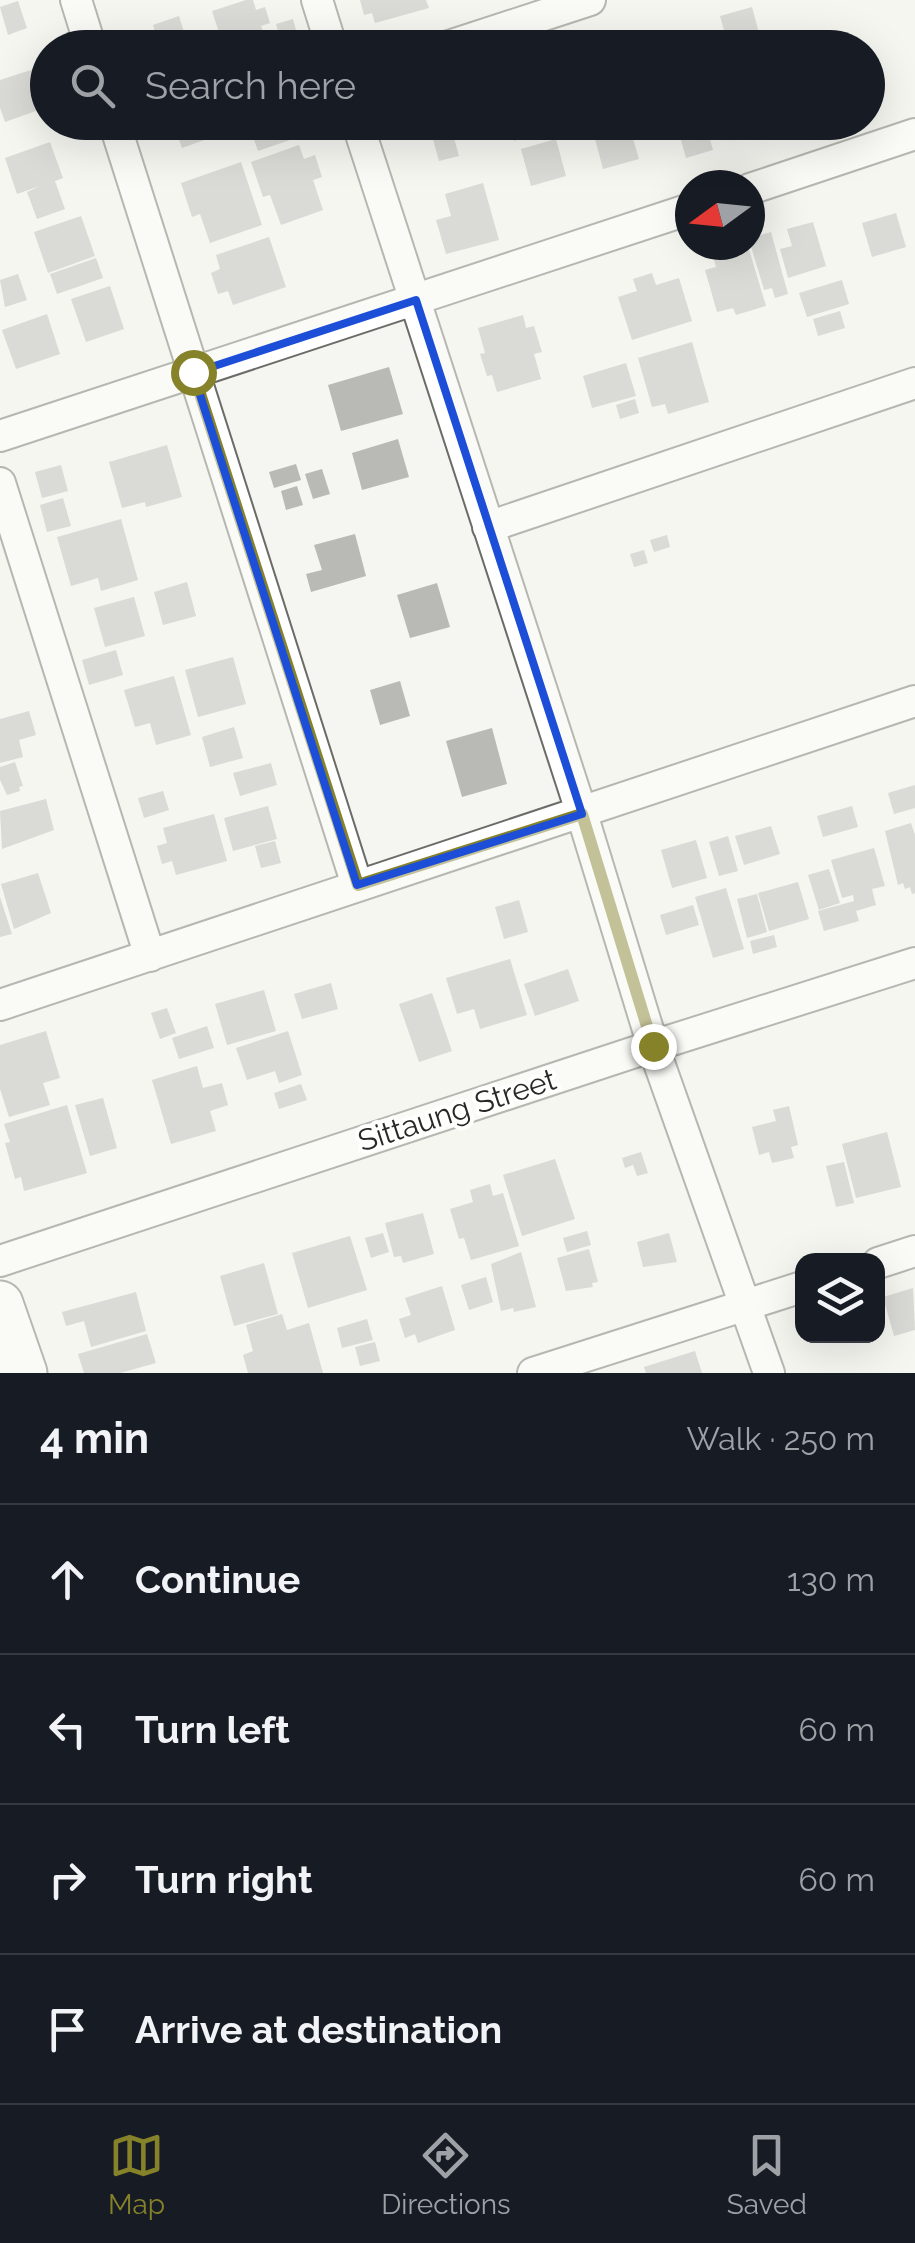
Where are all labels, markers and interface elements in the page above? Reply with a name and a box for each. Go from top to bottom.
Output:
search box [30,30,885,140]
icon: search [65,58,120,113]
text: Search here [145,63,356,108]
north arrow [675,170,765,260]
route start [171,350,217,396]
route end [631,1024,677,1070]
street label: Sittaung Street [354,1062,560,1158]
map controls [795,1253,885,1343]
button: layers [795,1253,885,1343]
text: 4 min [40,1414,149,1463]
text: Walk · 250 m [686,1420,875,1457]
icon: ahead [40,1552,95,1607]
text: Continue [135,1557,300,1602]
text: 130 m [787,1561,875,1598]
icon: left [40,1702,95,1757]
text: Turn left [135,1707,290,1752]
text: 60 m [799,1711,875,1748]
icon: right [40,1852,95,1907]
text: Turn right [135,1857,312,1902]
text: 60 m [799,1861,875,1898]
icon: arrive [40,2002,95,2057]
text: Arrive at destination [135,2007,502,2052]
tab: Map [108,2128,165,2221]
tab: Directions [381,2128,511,2221]
tab: Saved [727,2128,807,2221]

